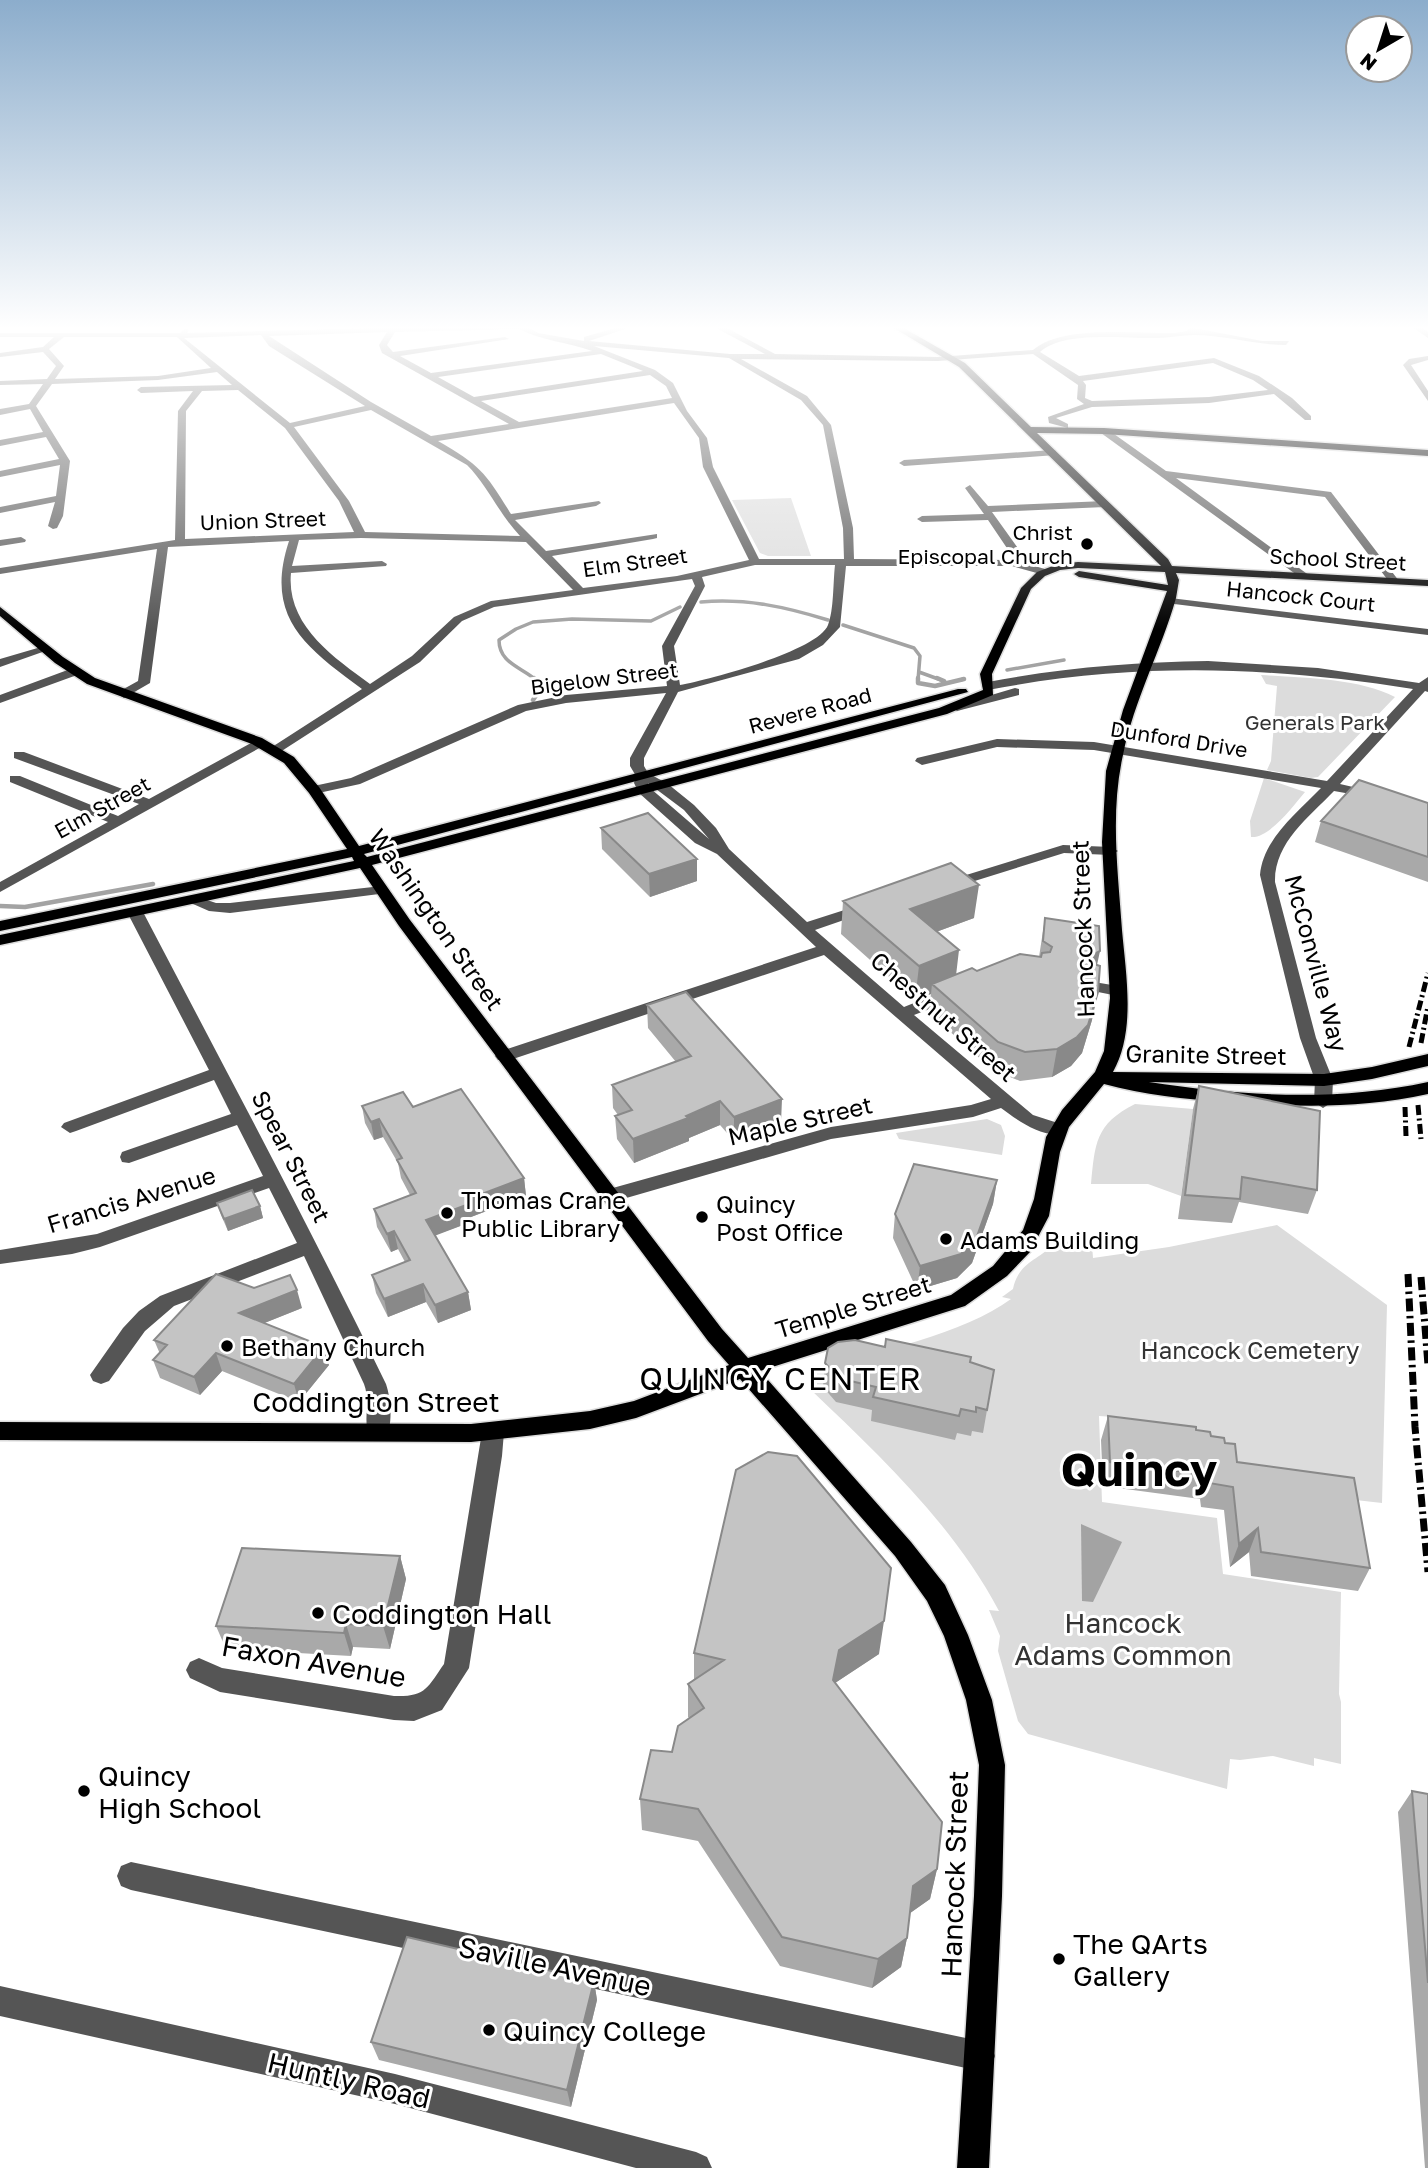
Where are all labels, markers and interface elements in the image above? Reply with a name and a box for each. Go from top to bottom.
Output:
north arrow [1344,14,1414,84]
text: N [1355,49,1381,76]
street label: Union Street [199,505,327,535]
place label: Christ Episcopal Church [897,519,1073,569]
marker: Christ Episcopal Church [1079,536,1095,552]
street label: Elm Street [581,542,689,582]
street label: School Street [1269,542,1407,576]
street label: Hancock Court [1225,575,1377,617]
street label: Bigelow Street [529,656,679,700]
street label: Revere Road [746,681,874,739]
park label: Generals Park [1245,709,1385,735]
street label: Dunford Drive [1109,715,1249,763]
street label: Elm Street [50,770,154,844]
street label: Washington Street [363,823,511,1015]
street label: Hancock Street [1064,840,1100,1018]
street label: McConville Way [1279,871,1355,1055]
street label: Chestnut Street [865,945,1023,1087]
street label: Granite Street [1125,1038,1287,1070]
street label: Spear Street [246,1085,338,1227]
street label: Maple Street [725,1089,875,1151]
street label: Francis Avenue [43,1160,219,1238]
place label: Thomas Crane Public Library [461,1185,626,1242]
place label: Quincy Post Office [716,1189,843,1246]
marker: Thomas Crane Public Library [439,1205,455,1221]
marker: Quincy Post Office [694,1209,710,1225]
place label: Adams Building [960,1225,1139,1254]
marker: Adams Building [938,1231,954,1247]
street label: Temple Street [772,1269,934,1343]
place label: Bethany Church [241,1332,425,1361]
park label: Hancock Cemetery [1140,1335,1360,1364]
marker: Bethany Church [219,1338,235,1354]
district label: QUINCY CENTER [639,1359,923,1397]
street label: Coddington Street [252,1385,500,1418]
district label: Quincy [1061,1441,1218,1496]
place label: Coddington Hall [332,1597,551,1630]
marker: Coddington Hall [310,1605,326,1621]
park label: Hancock Adams Common [1014,1606,1232,1671]
street label: Faxon Avenue [219,1629,409,1693]
place label: Quincy High School [98,1759,261,1824]
street label: Hancock Street [934,1770,974,1978]
marker: Quincy High School [76,1783,92,1799]
place label: The QArts Gallery [1073,1927,1208,1992]
street label: Saville Avenue [456,1929,654,2003]
marker: The QArts Gallery [1051,1951,1067,1967]
place label: Quincy College [503,2014,706,2047]
marker: Quincy College [481,2022,497,2038]
street label: Huntly Road [264,2045,434,2115]

